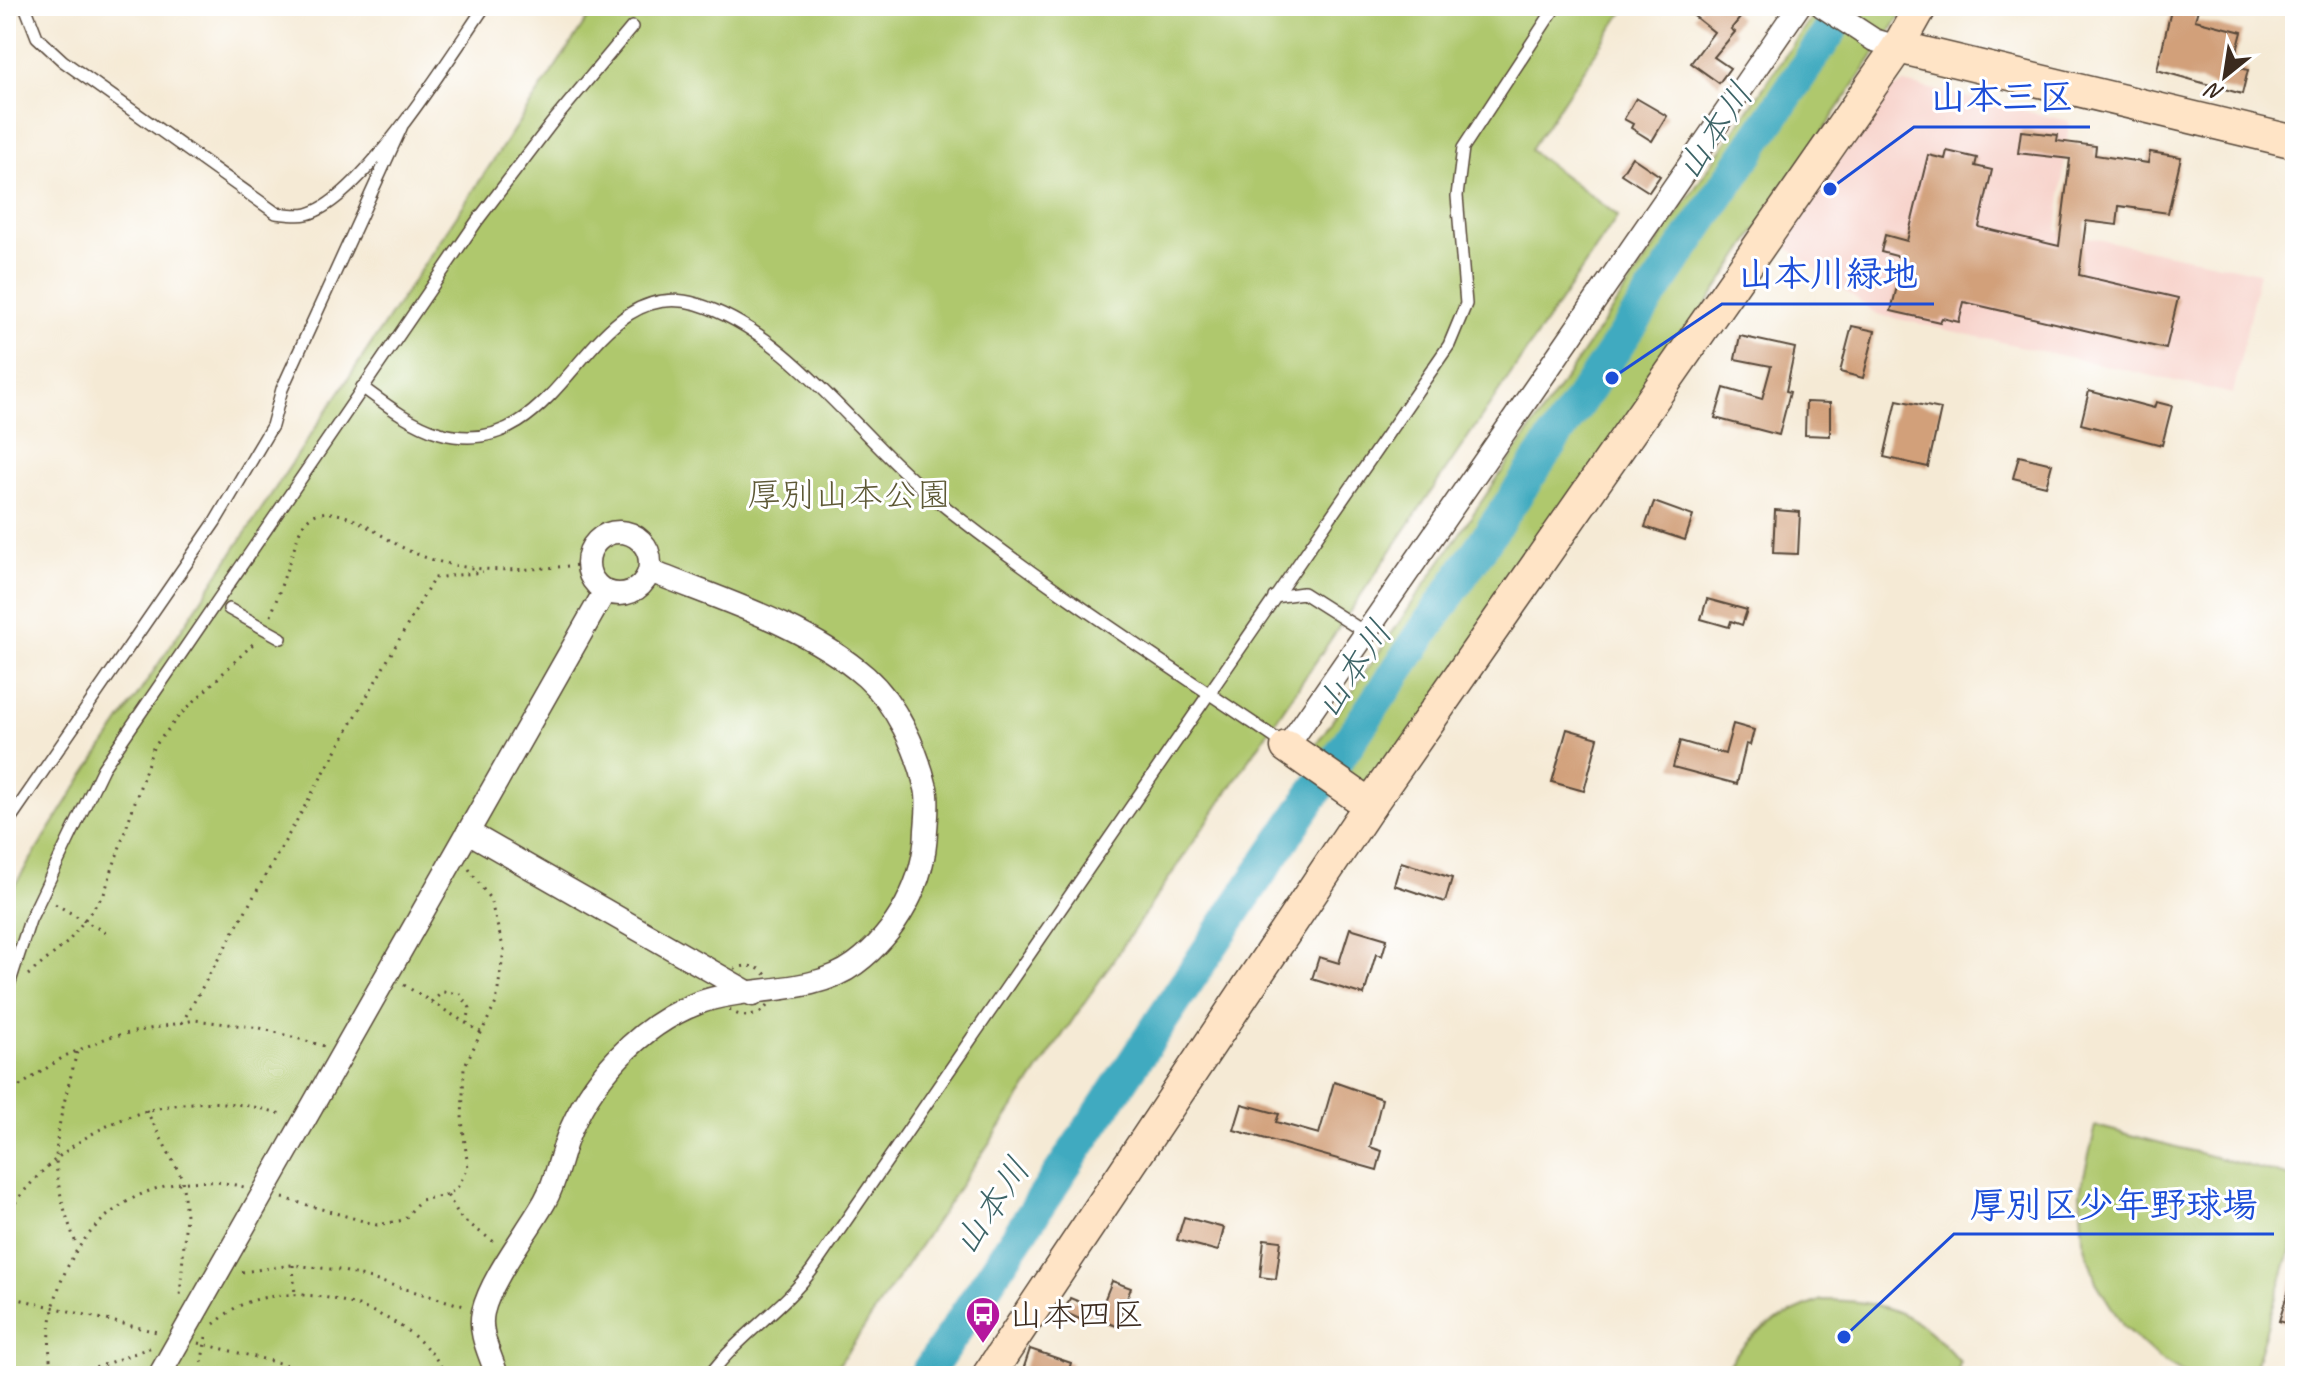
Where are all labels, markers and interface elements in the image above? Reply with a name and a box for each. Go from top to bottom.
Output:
north arrow [2185,36,2265,116]
callout: 山本三区 [1914,67,2090,127]
water label: 山本川 [1665,73,1763,189]
text: 山本三区 [1930,74,2074,120]
text: N [2200,75,2228,108]
callout: 山本川緑地 [1722,244,1934,304]
text: 山本川緑地 [1738,251,1918,297]
park label: 厚別山本公園 [747,473,951,516]
water label: 山本川 [1304,611,1402,727]
water label: 山本川 [942,1148,1040,1264]
callout: 厚別区少年野球場 [1954,1174,2274,1234]
text: 厚別区少年野球場 [1970,1182,2258,1228]
place label: 山本四区 [1009,1293,1145,1336]
bus stop icon: 山本四区 [964,1295,1002,1345]

